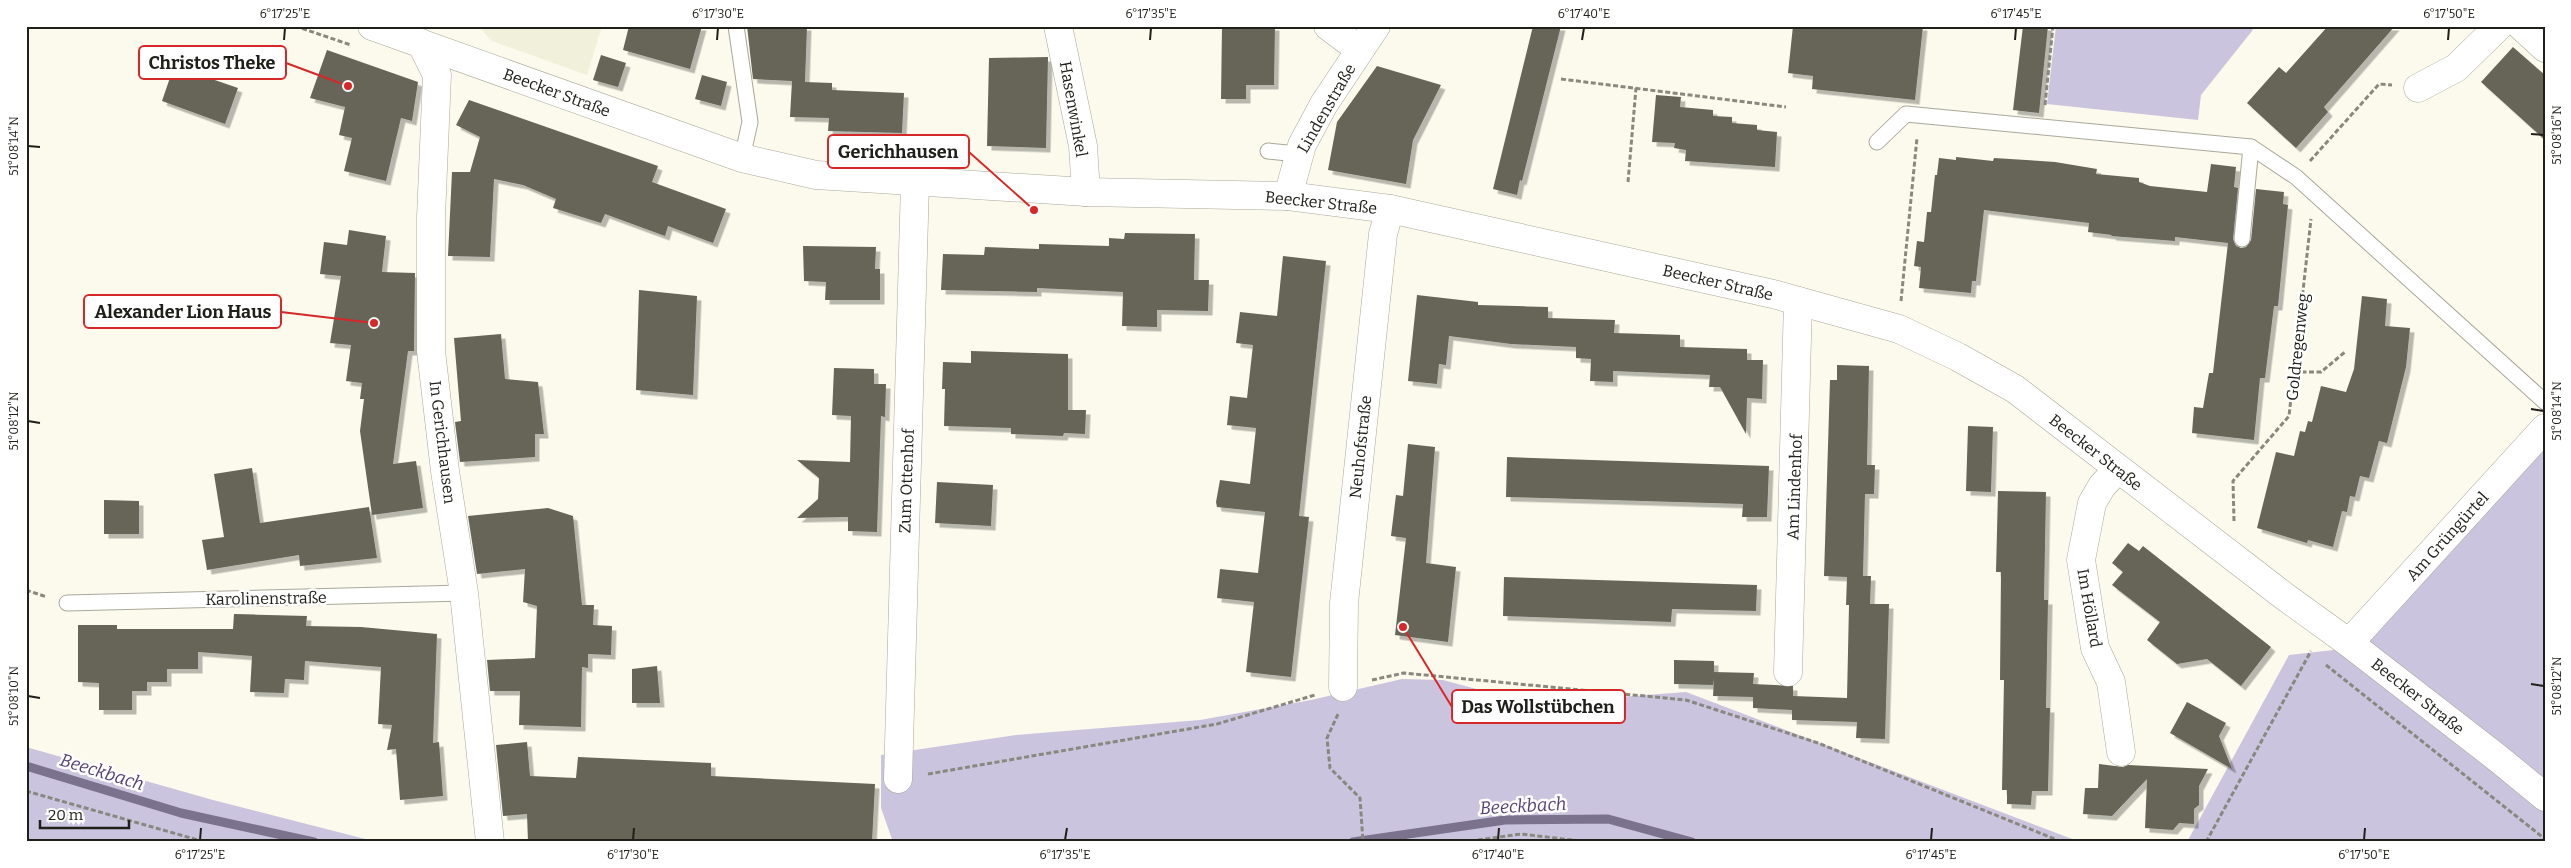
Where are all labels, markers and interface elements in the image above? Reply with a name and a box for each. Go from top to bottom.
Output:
text: 6°17'25"E [260,7,310,21]
text: 6°17'30"E [692,7,744,21]
text: 6°17'35"E [1126,7,1176,21]
text: 6°17'40"E [1558,7,1610,21]
text: 6°17'45"E [1990,7,2042,21]
text: 6°17'50"E [2423,7,2475,21]
callout: Christos Theke [139,46,286,79]
text: Christos Theke [149,52,276,74]
street label: Hasenwinkel [1056,60,1091,159]
street label: Lindenstraße [1293,60,1360,156]
street label: Beecker Straße [501,64,613,121]
text: 51°08'16"N [2550,105,2564,165]
text: 51°08'14"N [7,116,21,176]
callout: Gerichhausen [828,135,969,168]
text: Gerichhausen [838,141,959,163]
street label: Beecker Straße [1264,187,1378,218]
street label: Beecker Straße [1661,261,1775,304]
street label: Goldregenweg [2282,292,2313,402]
callout: Alexander Lion Haus [84,295,281,328]
text: Alexander Lion Haus [95,301,272,323]
street label: In Gerichhausen [426,379,459,505]
text: 51°08'14"N [2550,381,2564,441]
text: 51°08'12"N [7,391,21,450]
street label: Neuhofstraße [1346,395,1375,500]
street label: Beecker Straße [2045,410,2146,495]
street label: Zum Ottenhof [895,427,918,534]
street label: Am Lindenhof [1783,432,1806,540]
street label: Am Grüngürtel [2402,488,2493,585]
street label: Im Höllard [2073,567,2106,649]
street label: Karolinenstraße [205,588,327,609]
street label: Beecker Straße [2367,654,2468,739]
text: 51°08'12"N [2550,656,2564,715]
text: 51°08'10"N [7,665,21,726]
callout: Das Wollstübchen [1452,690,1625,723]
text: Das Wollstübchen [1461,696,1615,718]
water label: Beeckbach [57,749,147,795]
water label: Beeckbach [1479,793,1567,819]
scale bar [40,798,129,830]
text: 20 m [48,806,84,824]
text: 6°17'25"E [175,848,225,862]
text: 6°17'30"E [607,848,659,862]
text: 6°17'35"E [1040,848,1090,862]
text: 6°17'40"E [1472,848,1524,862]
text: 6°17'45"E [1905,848,1957,862]
text: 6°17'50"E [2338,848,2390,862]

